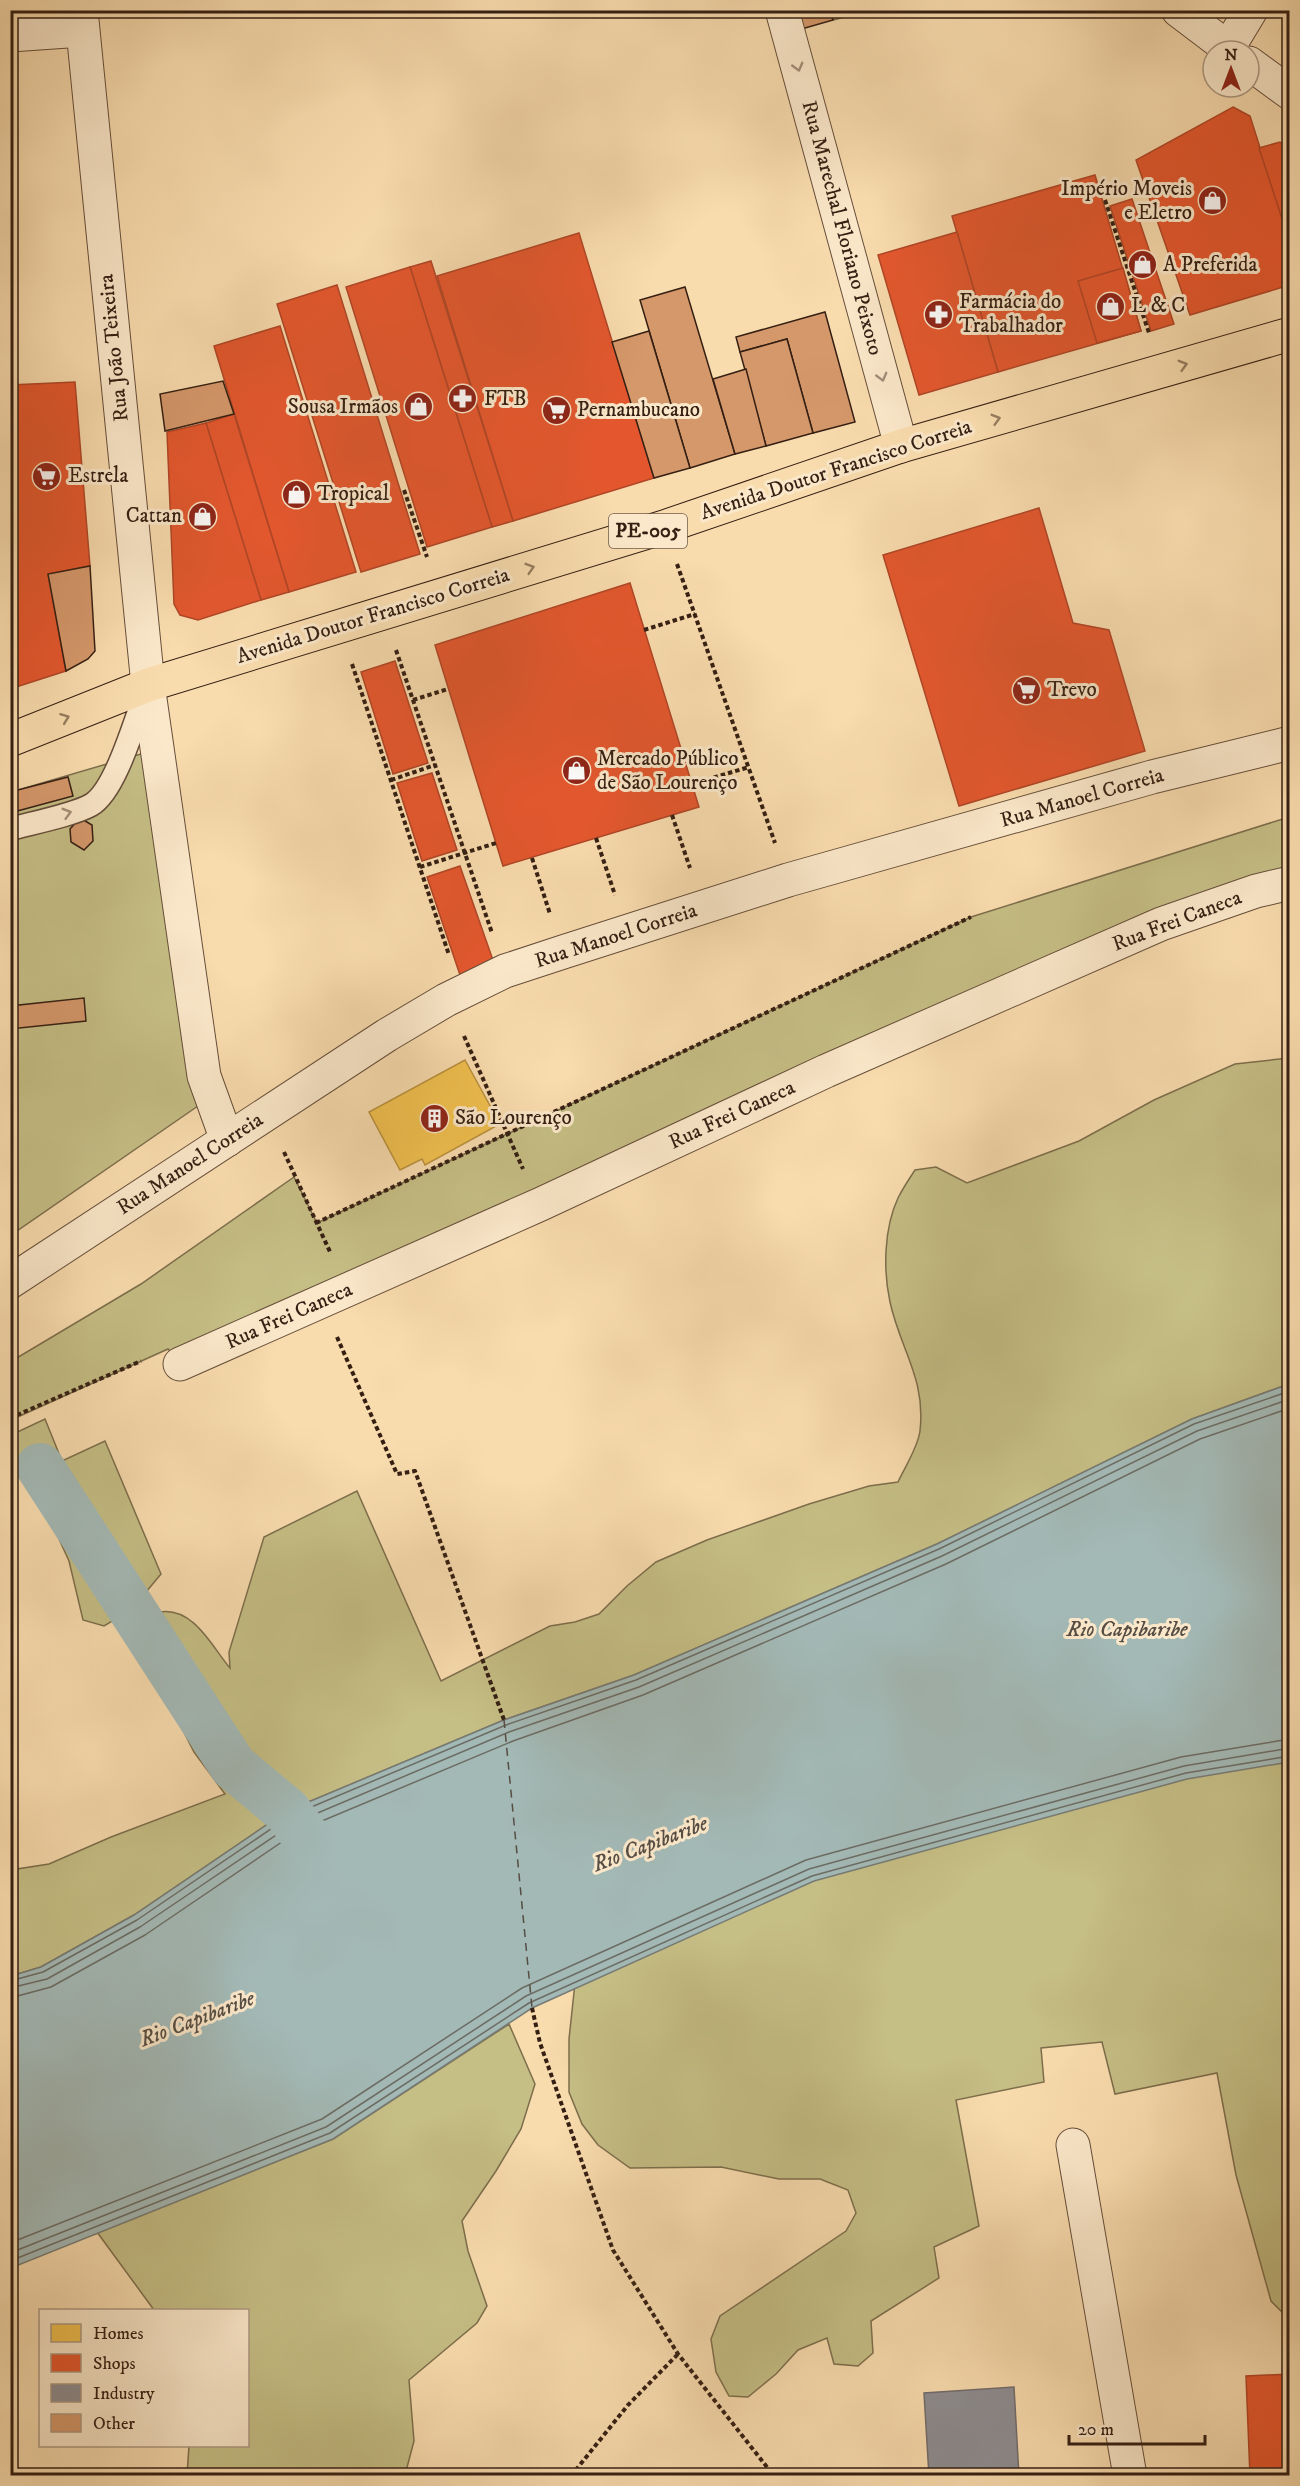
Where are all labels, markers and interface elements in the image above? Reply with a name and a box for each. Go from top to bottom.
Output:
north arrow [1201,39,1261,99]
text: N [1224,45,1238,65]
one-way arrow [790,62,803,72]
street label: Rua Marechal Floriano Peixoto [795,98,889,358]
place label: Império Moveis e Eletro [1061,176,1192,226]
shop icon: Império Moveis e Eletro [1197,185,1229,217]
shop icon: A Preferida [1126,249,1158,281]
place label: A Preferida [1163,252,1258,278]
street label: Rua João Teixeira [93,273,135,423]
place label: Farmácia do Trabalhador [959,289,1063,339]
shop icon: L & C [1094,290,1126,322]
place label: L & C [1131,293,1185,319]
pharmacy icon: Farmácia do Trabalhador [922,298,954,330]
one-way arrow [1177,360,1188,372]
one-way arrow [875,371,888,381]
pharmacy icon: FTB [447,383,479,415]
place label: FTB [484,386,526,412]
shop icon: Sousa Irmãos [403,391,435,423]
place label: Sousa Irmãos [288,394,398,420]
supermarket icon: Pernambucano [540,394,572,426]
place label: Pernambucano [577,397,700,423]
street label: Avenida Doutor Francisco Correia [697,414,975,526]
one-way arrow [990,414,1001,426]
supermarket icon: Estrela [31,460,63,492]
place label: Estrela [68,463,128,489]
shop icon: Tropical [280,478,312,510]
place label: Tropical [317,481,390,507]
shop icon: Cattan [187,500,219,532]
place label: Cattan [126,503,182,529]
road number: PE-005 [609,514,687,548]
street label: Avenida Doutor Francisco Correia [234,562,513,670]
one-way arrow [524,563,535,575]
supermarket icon: Trevo [1010,674,1042,706]
place label: Trevo [1047,677,1097,703]
one-way arrow [59,713,70,725]
place label: Mercado Público de São Lourenço [597,746,739,796]
shop icon: Mercado Público de São Lourenço [560,755,592,787]
street label: Rua Manoel Correia [997,762,1167,834]
one-way arrow [61,808,72,820]
street label: Rua Frei Caneca [1109,884,1245,958]
street label: Rua Manoel Correia [532,897,700,974]
street label: Rua Frei Caneca [665,1074,799,1156]
building icon: São Lourenço [418,1102,450,1134]
place label: São Lourenço [455,1105,572,1131]
street label: Rua Manoel Correia [112,1107,268,1221]
street label: Rua Frei Caneca [221,1276,357,1356]
water label: Rio Capibaribe [1066,1616,1188,1643]
water label: Rio Capibaribe [588,1810,712,1879]
water label: Rio Capibaribe [135,1985,259,2054]
legend [39,2309,249,2447]
text: Homes [93,2323,144,2345]
text: Shops [93,2353,136,2375]
text: Industry [93,2383,155,2405]
scale bar [1069,2408,1206,2446]
text: Other [93,2413,135,2435]
text: 20 m [1078,2419,1114,2441]

